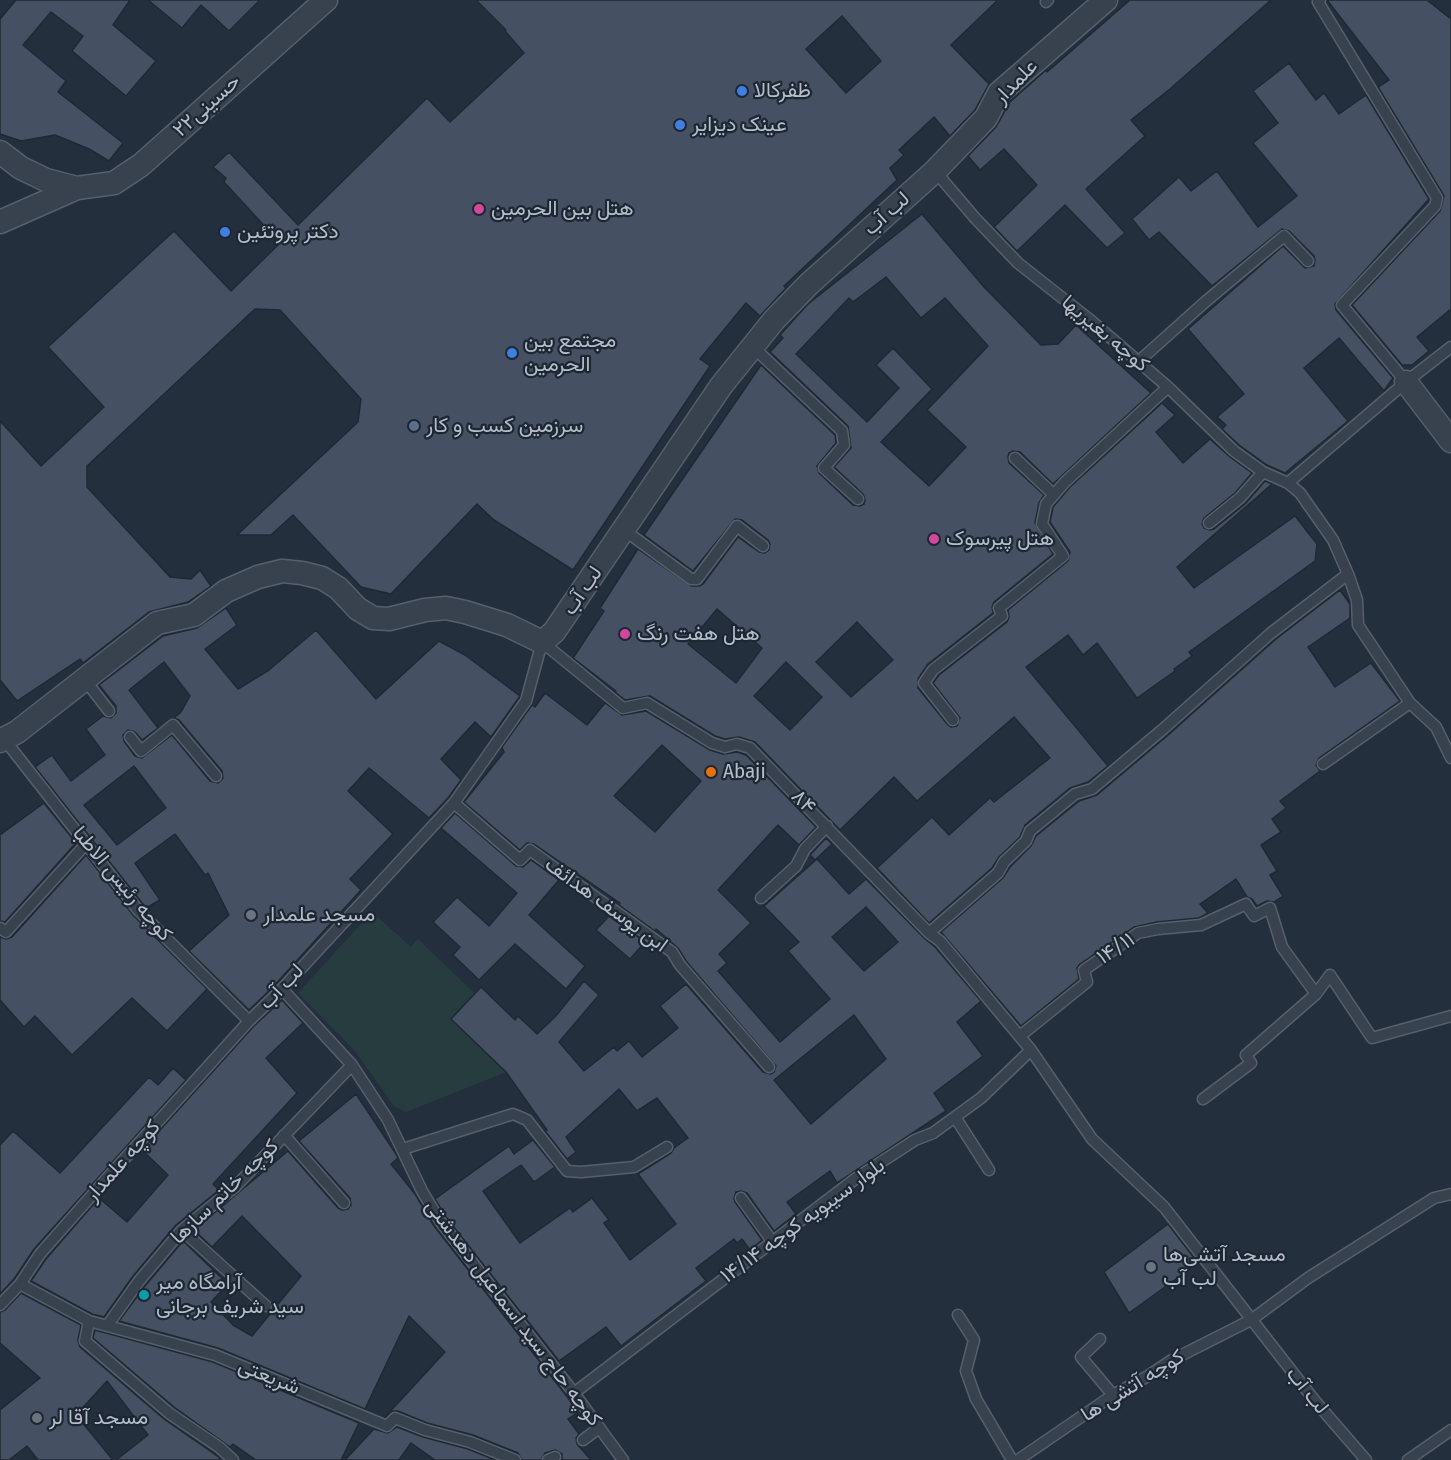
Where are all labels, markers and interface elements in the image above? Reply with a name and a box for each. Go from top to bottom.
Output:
street label: علمدار [989,54,1043,110]
street label: حسینی۲۲ [168,69,246,143]
place label: ظفرکالا [754,78,811,104]
marker: ظفرکالا [735,84,749,98]
place label: عینک دیزایر [692,112,787,138]
marker: عینک دیزایر [673,118,687,132]
street label: لب آب [859,187,915,241]
place label: هتل بین‌ الحرمین [491,196,634,222]
marker: هتل بین‌ الحرمین [472,202,486,216]
place label: دکتر پروتئین [237,219,339,245]
marker: دکتر پروتئین [218,225,232,239]
street label: کوچه بغیریها [1056,290,1154,378]
place label: مجتمع بین الحرمین [524,328,616,378]
marker: مجتمع بین الحرمین [505,346,519,360]
place label: سرزمین کسب و کار [426,413,583,439]
marker: سرزمین کسب و کار [407,419,421,433]
place label: هتل پیرسوک [946,526,1054,552]
marker: هتل پیرسوک [927,532,941,546]
street label: لب آب [558,562,608,620]
place label: هتل هفت رنگ [637,621,760,647]
marker: هتل هفت رنگ [618,627,632,641]
place label: Abaji [723,759,766,785]
marker: Abaji [704,765,718,779]
street label: ۸۴ [785,784,821,820]
street label: کوچه رئیس الاطبا [67,821,177,947]
street label: ابن یوسف هدائف [540,852,672,958]
place label: مسجد علمدار [263,902,375,928]
marker: مسجد علمدار [244,908,258,922]
street label: ۱۴/۱۱ [1092,928,1140,970]
street label: لب آب [254,959,310,1015]
street label: کوچه علمدار [80,1115,166,1207]
street label: کوچه خاتم سازها [166,1134,284,1250]
street label: بلوار سیبویه کوچه ۱۴/۱۴ [716,1153,890,1289]
street label: کوچه حاج سید اسماعیل دهدشتی [419,1194,607,1432]
place label: مسجد آتشی‌ها لب آب [1163,1242,1286,1292]
marker: مسجد آتشی‌ها لب آب [1144,1260,1158,1274]
place label: آرامگاه میر سید شریف برجانی [156,1270,304,1320]
marker: آرامگاه میر سید شریف برجانی [137,1288,151,1302]
street label: کوچه آتشی ها [1077,1344,1189,1428]
street label: شریعتی [234,1353,304,1401]
street label: لب آب [1280,1362,1334,1420]
place label: مسجد آقا لر [49,1405,148,1431]
marker: مسجد آقا لر [30,1411,44,1425]

